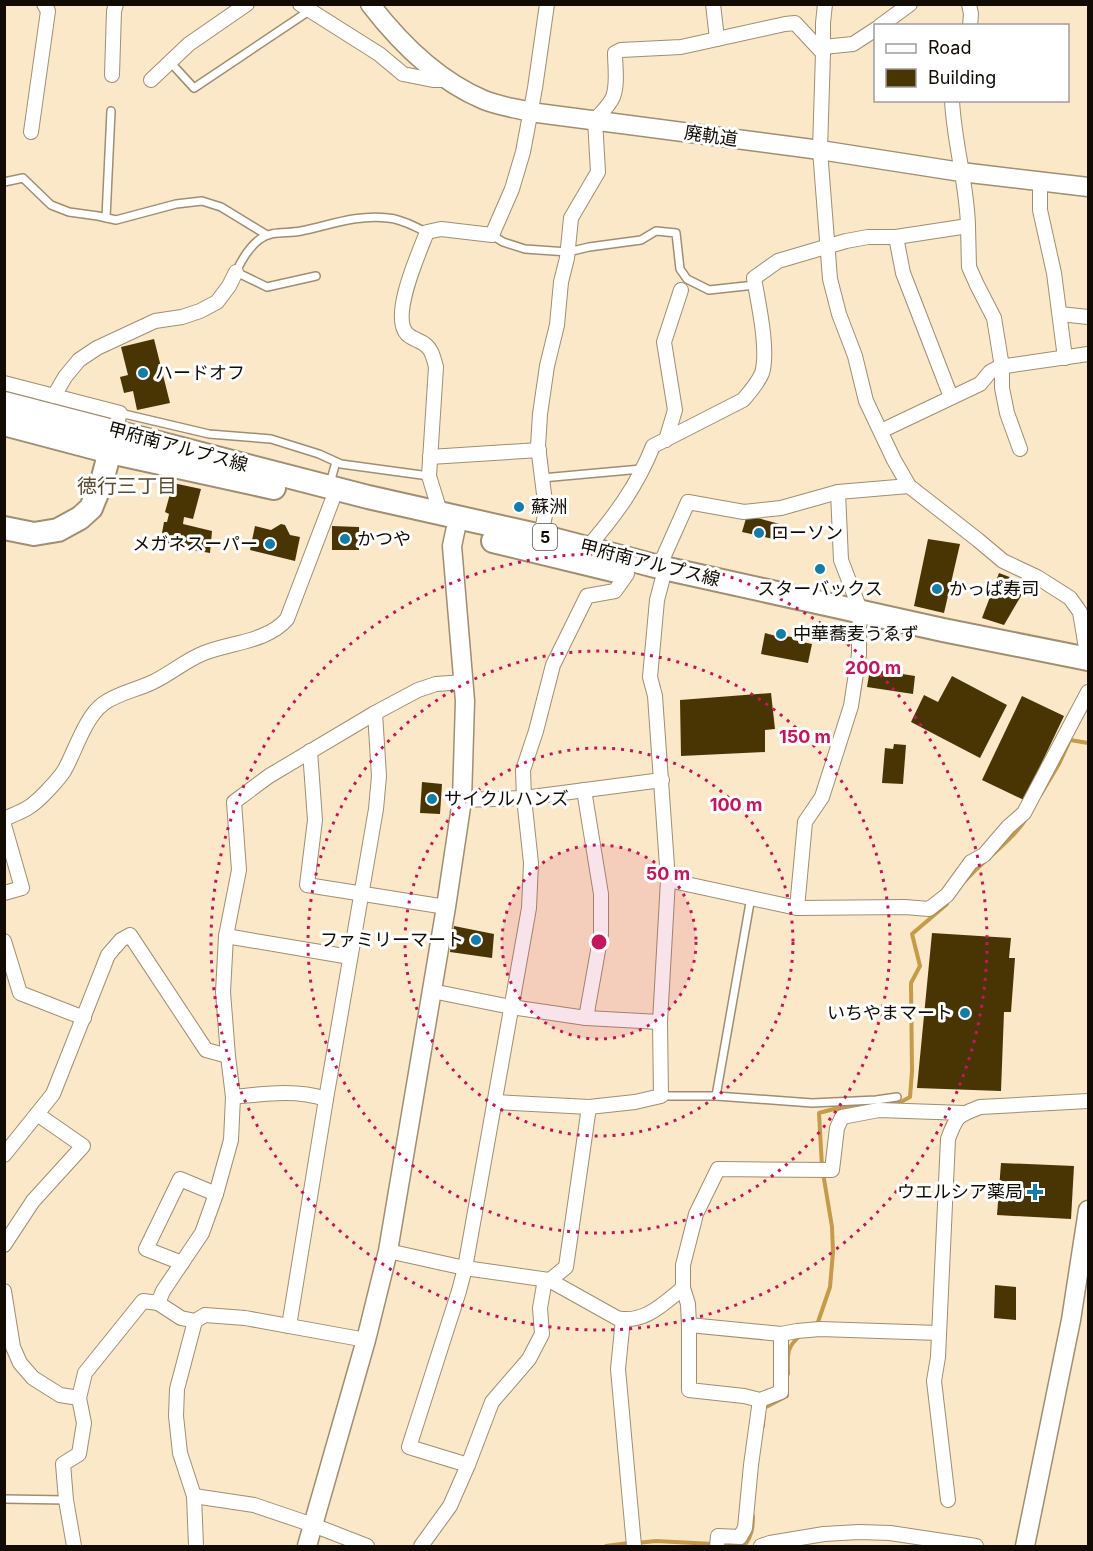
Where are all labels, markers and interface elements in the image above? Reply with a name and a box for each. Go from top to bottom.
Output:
legend [874,24,1069,102]
text: Road [928,37,971,58]
text: Building [928,67,996,88]
street label: 廃軌道 [683,121,739,150]
place label: ハードオフ [155,362,245,383]
marker: ハードオフ [136,366,150,380]
street label: 甲府南アルプス線 [106,418,250,475]
district label: 徳行三丁目 [77,474,177,498]
place label: 蘇洲 [531,496,567,517]
marker: 蘇洲 [512,500,526,514]
place label: ローソン [771,522,843,543]
road number: 5 [533,524,557,550]
marker: ローソン [752,526,766,540]
place label: かつや [357,528,411,549]
marker: かつや [338,532,352,546]
place label: メガネスーパー [132,533,258,554]
street label: 甲府南アルプス線 [578,535,722,590]
marker: メガネスーパー [263,537,277,551]
marker: スターバックス [813,562,827,576]
place label: スターバックス [757,578,883,599]
place label: かっぱ寿司 [949,578,1039,599]
marker: かっぱ寿司 [930,582,944,596]
place label: 中華蕎麦うゑず [793,623,919,644]
marker: 中華蕎麦うゑず [774,627,788,641]
text: 200 m [845,657,901,678]
text: 150 m [779,726,831,747]
place label: サイクルハンズ [444,788,569,809]
marker: サイクルハンズ [425,792,439,806]
text: 100 m [710,794,762,815]
text: 50 m [646,863,690,884]
place label: ファミリーマート [320,929,464,950]
centre of rings [589,932,609,952]
marker: ファミリーマート [469,933,483,947]
place label: いちやまマート [827,1002,953,1023]
marker: いちやまマート [958,1006,972,1020]
place label: ウエルシア薬局 [897,1181,1023,1202]
marker: ウエルシア薬局 [1028,1185,1042,1199]

